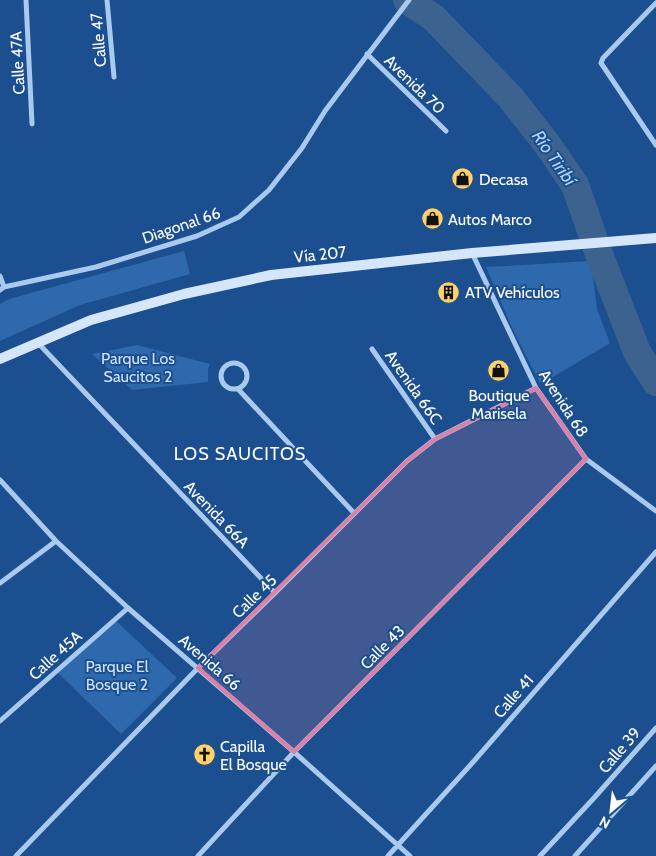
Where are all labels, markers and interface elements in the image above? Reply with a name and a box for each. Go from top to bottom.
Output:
street label: Calle 47 [87,12,110,68]
street label: Calle 47A [6,31,29,95]
street label: Avenida 70 [380,51,449,118]
water label: Río Tiribí [527,126,582,191]
shop icon: Decasa [451,167,475,191]
place label: Decasa [479,170,528,189]
street label: Diagonal 66 [140,203,223,248]
shop icon: Autos Marco [420,207,444,231]
place label: Autos Marco [448,210,532,229]
street label: Vía 207 [293,242,347,267]
building icon: ATV Vehículos [437,280,461,304]
place label: ATV Vehículos [465,283,560,302]
street label: Avenida 66C [381,347,446,428]
park label: Parque Los Saucitos 2 [101,349,175,386]
shop icon: Boutique Marisela [487,359,511,383]
street label: Avenida 68 [535,366,592,441]
place label: Boutique Marisela [468,386,530,423]
district label: LOS SAUCITOS [174,443,306,465]
street label: Avenida 66A [180,477,253,552]
street label: Calle 45 [228,571,281,622]
street label: Calle 43 [356,621,408,673]
street label: Calle 45A [25,627,86,684]
street label: Avenida 66 [175,630,245,694]
park label: Parque El Bosque 2 [85,657,149,694]
street label: Calle 41 [489,671,537,722]
street label: Calle 39 [594,724,644,777]
place label: Capilla El Bosque [220,737,287,774]
church icon: Capilla El Bosque [192,743,216,767]
north arrow [586,786,636,836]
text: N [596,812,613,833]

